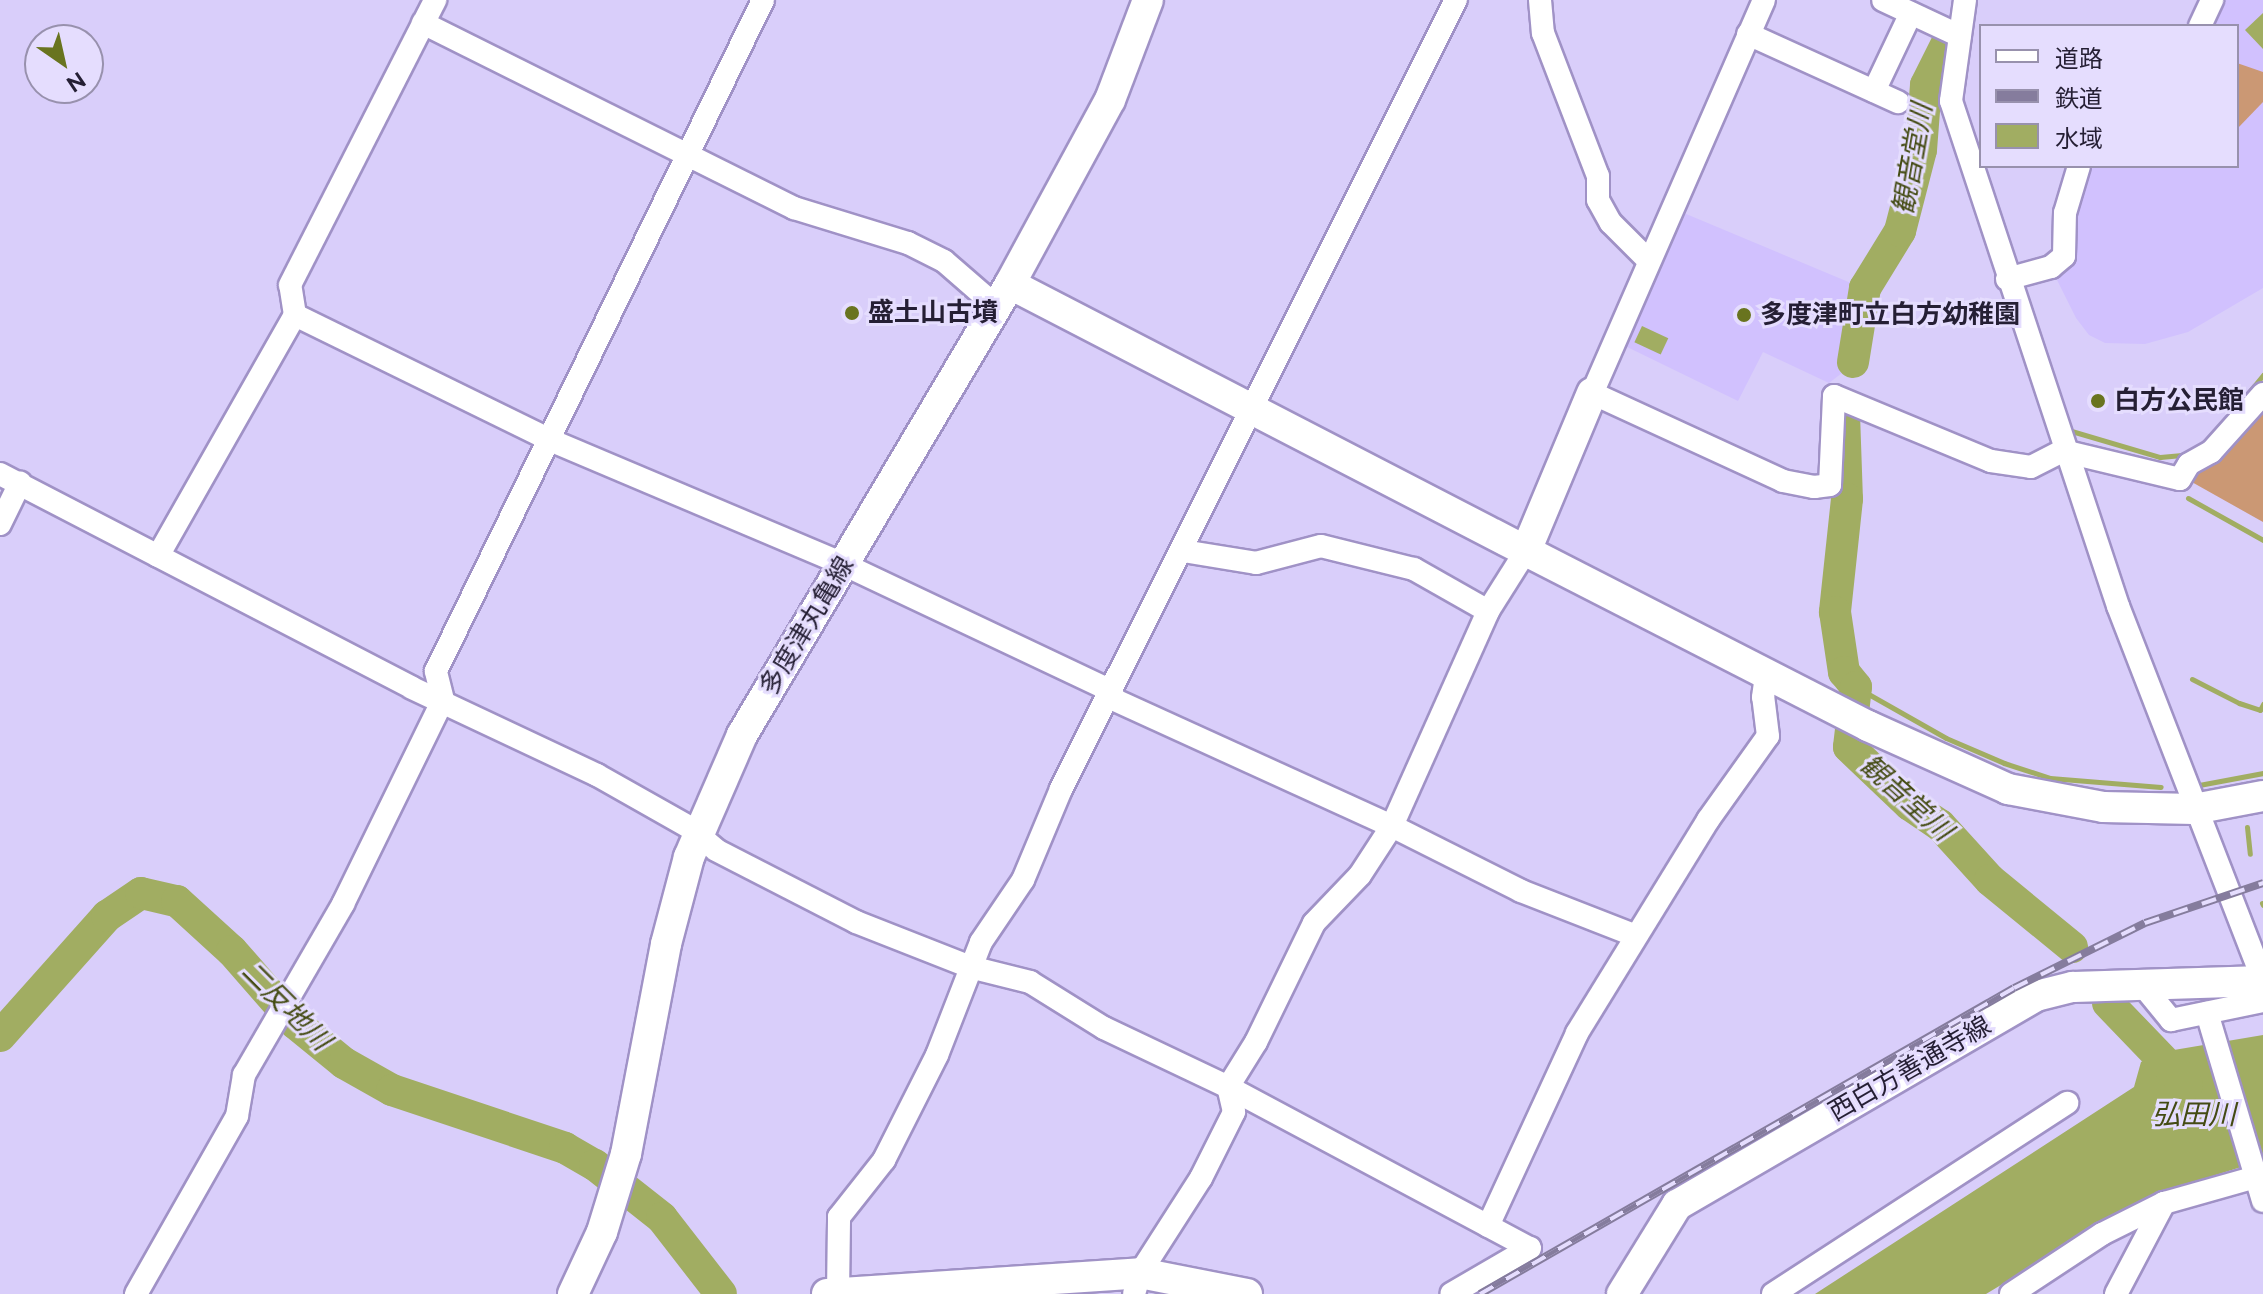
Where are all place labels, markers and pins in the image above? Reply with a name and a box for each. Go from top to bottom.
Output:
place label: 盛土山古墳 [868,297,998,329]
place label: 多度津町立白方幼稚園 [1760,299,2020,331]
marker: 盛土山古墳 [843,304,861,322]
marker: 多度津町立白方幼稚園 [1735,306,1753,324]
place label: 白方公民館 [2114,385,2244,417]
marker: 白方公民館 [2089,392,2107,410]

